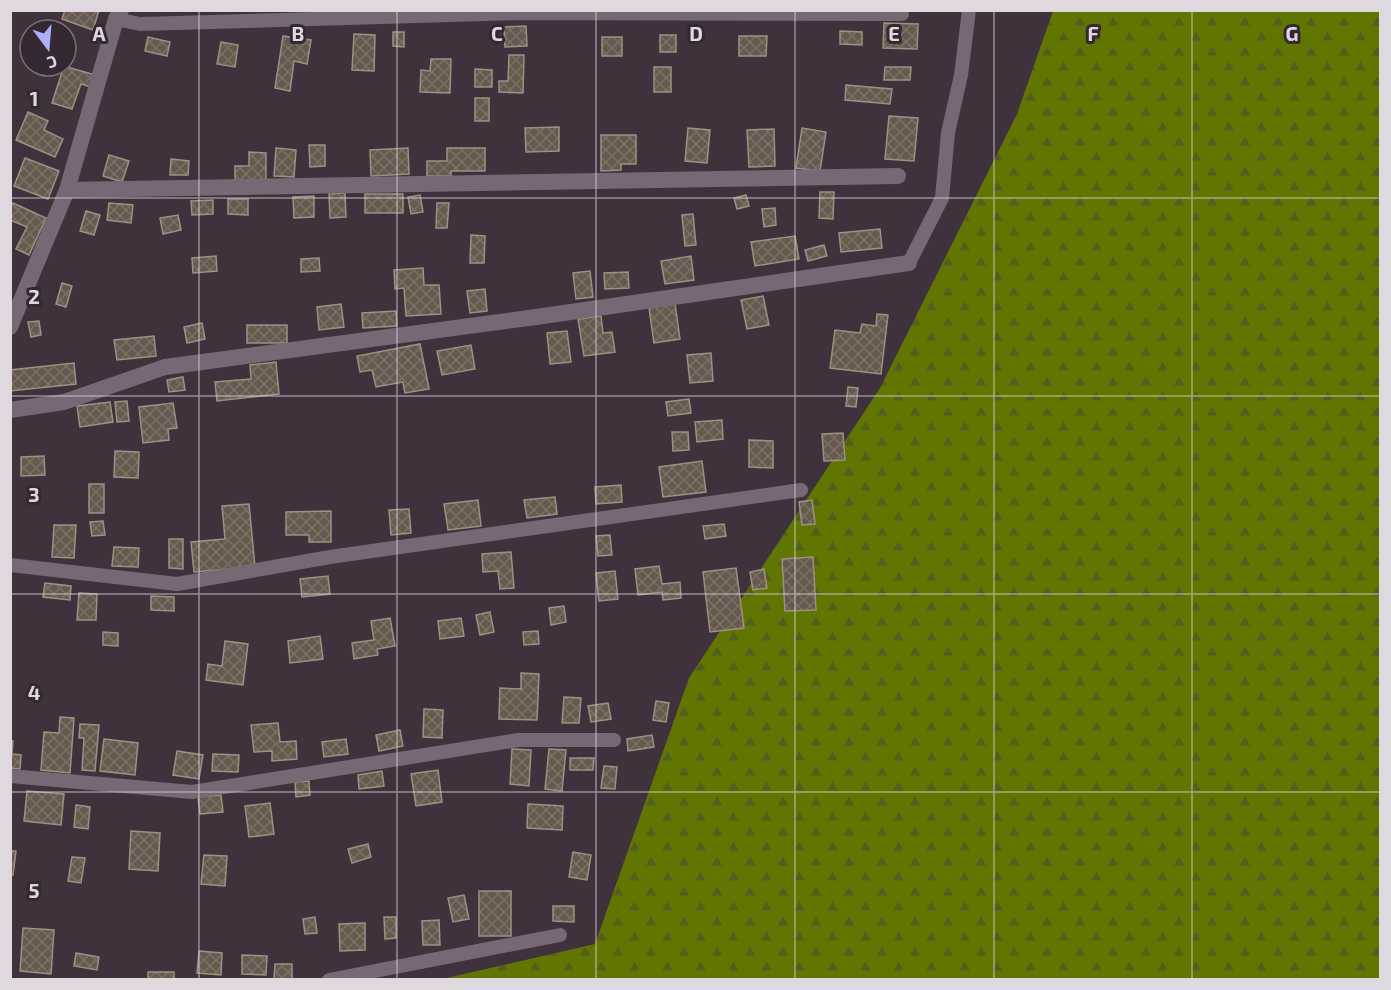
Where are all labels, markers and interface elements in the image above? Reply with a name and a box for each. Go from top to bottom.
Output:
north arrow [18,18,78,78]
text: A [92,21,106,45]
text: B [292,21,304,45]
text: C [491,21,503,45]
text: D [689,21,703,45]
text: E [888,21,900,45]
text: F [1087,21,1099,45]
text: G [1286,21,1298,45]
text: С [45,52,59,73]
text: 1 [30,86,38,110]
text: 2 [28,284,40,308]
text: 3 [28,482,40,506]
text: 4 [28,680,41,704]
text: 5 [28,878,40,902]

